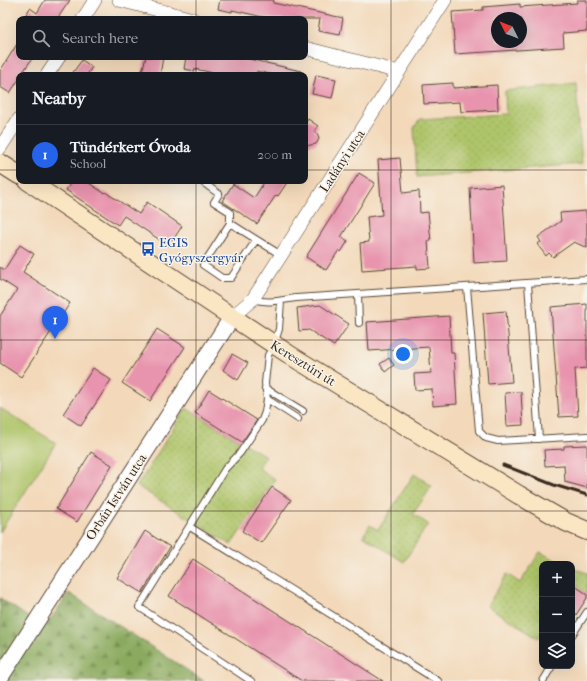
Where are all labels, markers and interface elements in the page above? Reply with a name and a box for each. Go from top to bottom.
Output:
north arrow [491,12,527,48]
search box [16,16,308,60]
icon: search [30,27,52,49]
text: Search here [62,29,138,47]
text: Nearby [32,88,86,108]
street label: Ladányi utca [316,126,368,195]
text: Tündérkert Óvoda [70,138,190,156]
text: 1 [43,147,47,162]
text: 200 m [257,147,292,162]
text: School [70,156,106,171]
place label: EGIS Gyógyszergyár [159,235,244,265]
bus stop icon: EGIS Gyógyszergyár [140,241,156,257]
pin: 1 [42,306,68,339]
street label: Keresztúri út [268,337,339,389]
your location [393,344,413,364]
street label: Orbán István utca [82,450,150,543]
map controls [539,561,575,669]
button: + [539,561,575,597]
button: − [539,597,575,633]
button: layers [539,633,575,669]

